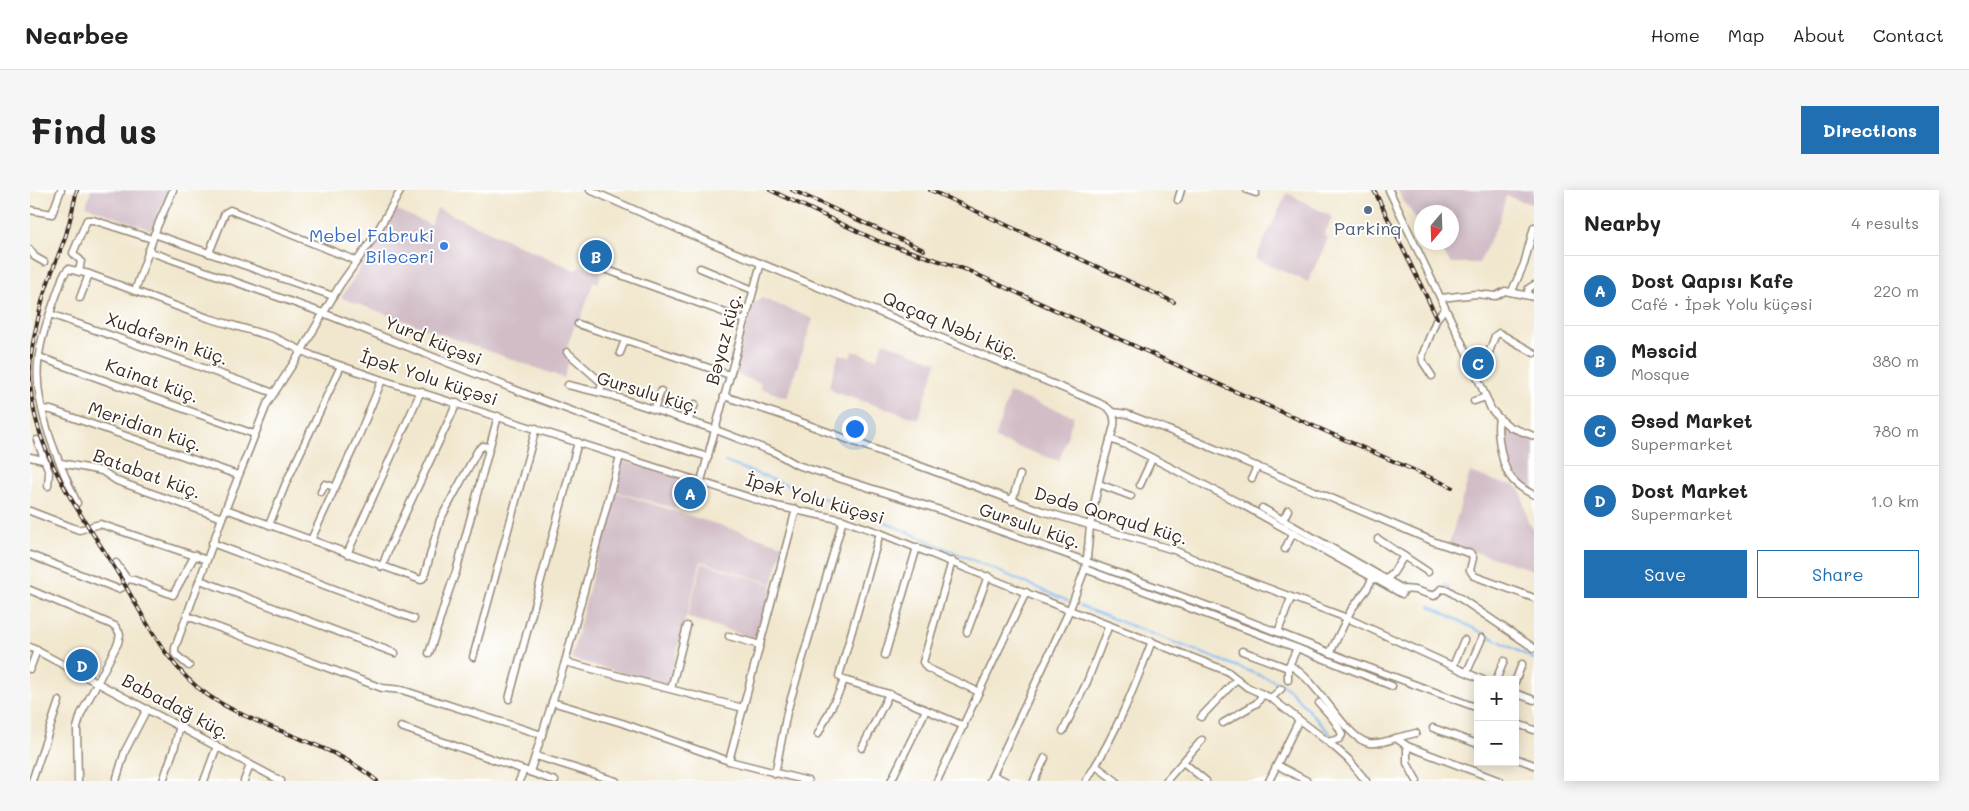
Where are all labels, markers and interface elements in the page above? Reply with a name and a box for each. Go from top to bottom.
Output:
text: Nearbee [25,19,129,50]
text: Home [1651,23,1700,47]
text: Map [1728,23,1764,47]
text: About [1792,23,1845,47]
text: Contact [1873,23,1944,47]
button: Directions [1801,106,1939,154]
text: Find us [30,107,157,153]
marker: Parkinq [1362,204,1374,216]
north arrow [1414,205,1459,250]
text: Nearby [1584,209,1661,236]
text: 4 results [1851,212,1919,233]
place label: Parkinq [1334,216,1402,240]
place label: Mebel Fabruki Biləcəri [309,223,434,268]
pin: B [580,237,612,275]
marker: Mebel Fabruki Biləcəri [438,240,450,252]
text: Dost Qapısı Kafe [1631,268,1793,293]
text: A [1594,280,1606,301]
text: 220 m [1873,280,1919,301]
street label: Qaçaq Nəbi küç. [879,285,1024,365]
street label: Bəyaz küç. [699,290,747,387]
text: Café · İpək Yolu küçəsi [1631,293,1813,314]
street label: Xudafərin küç. [103,306,232,370]
street label: Yurd küçəsi [381,310,486,371]
text: Məscid [1631,338,1697,363]
street label: İpək Yolu küçəsi [357,343,501,411]
pin: C [1462,344,1494,382]
text: B [1595,350,1605,371]
text: 380 m [1872,350,1919,371]
street label: Kainat küç. [102,352,202,408]
text: Mosque [1631,363,1690,384]
street label: Gursulu küç. [594,365,703,419]
street label: Meridian küç. [85,395,206,457]
text: Əsəd Market [1631,408,1753,433]
your location [842,416,868,442]
text: C [1594,420,1606,441]
text: 780 m [1873,420,1919,441]
text: Supermarket [1631,433,1733,454]
street label: Batabat küç. [90,442,205,504]
street label: İpək Yolu küçəsi [743,467,888,529]
pin: A [674,474,706,512]
text: Dost Market [1631,478,1748,503]
street label: Dədə Qorqud küç. [1032,480,1191,550]
text: D [1594,490,1606,511]
text: 1.0 km [1871,490,1919,511]
street label: Gursulu küç. [976,496,1084,554]
text: Supermarket [1631,503,1733,524]
button: Save [1584,550,1747,598]
button: Share [1757,550,1919,598]
pin: D [66,646,98,684]
street label: Babadağ küç. [118,668,235,745]
map controls [1474,676,1519,766]
button: + [1474,676,1519,721]
button: − [1474,721,1519,766]

